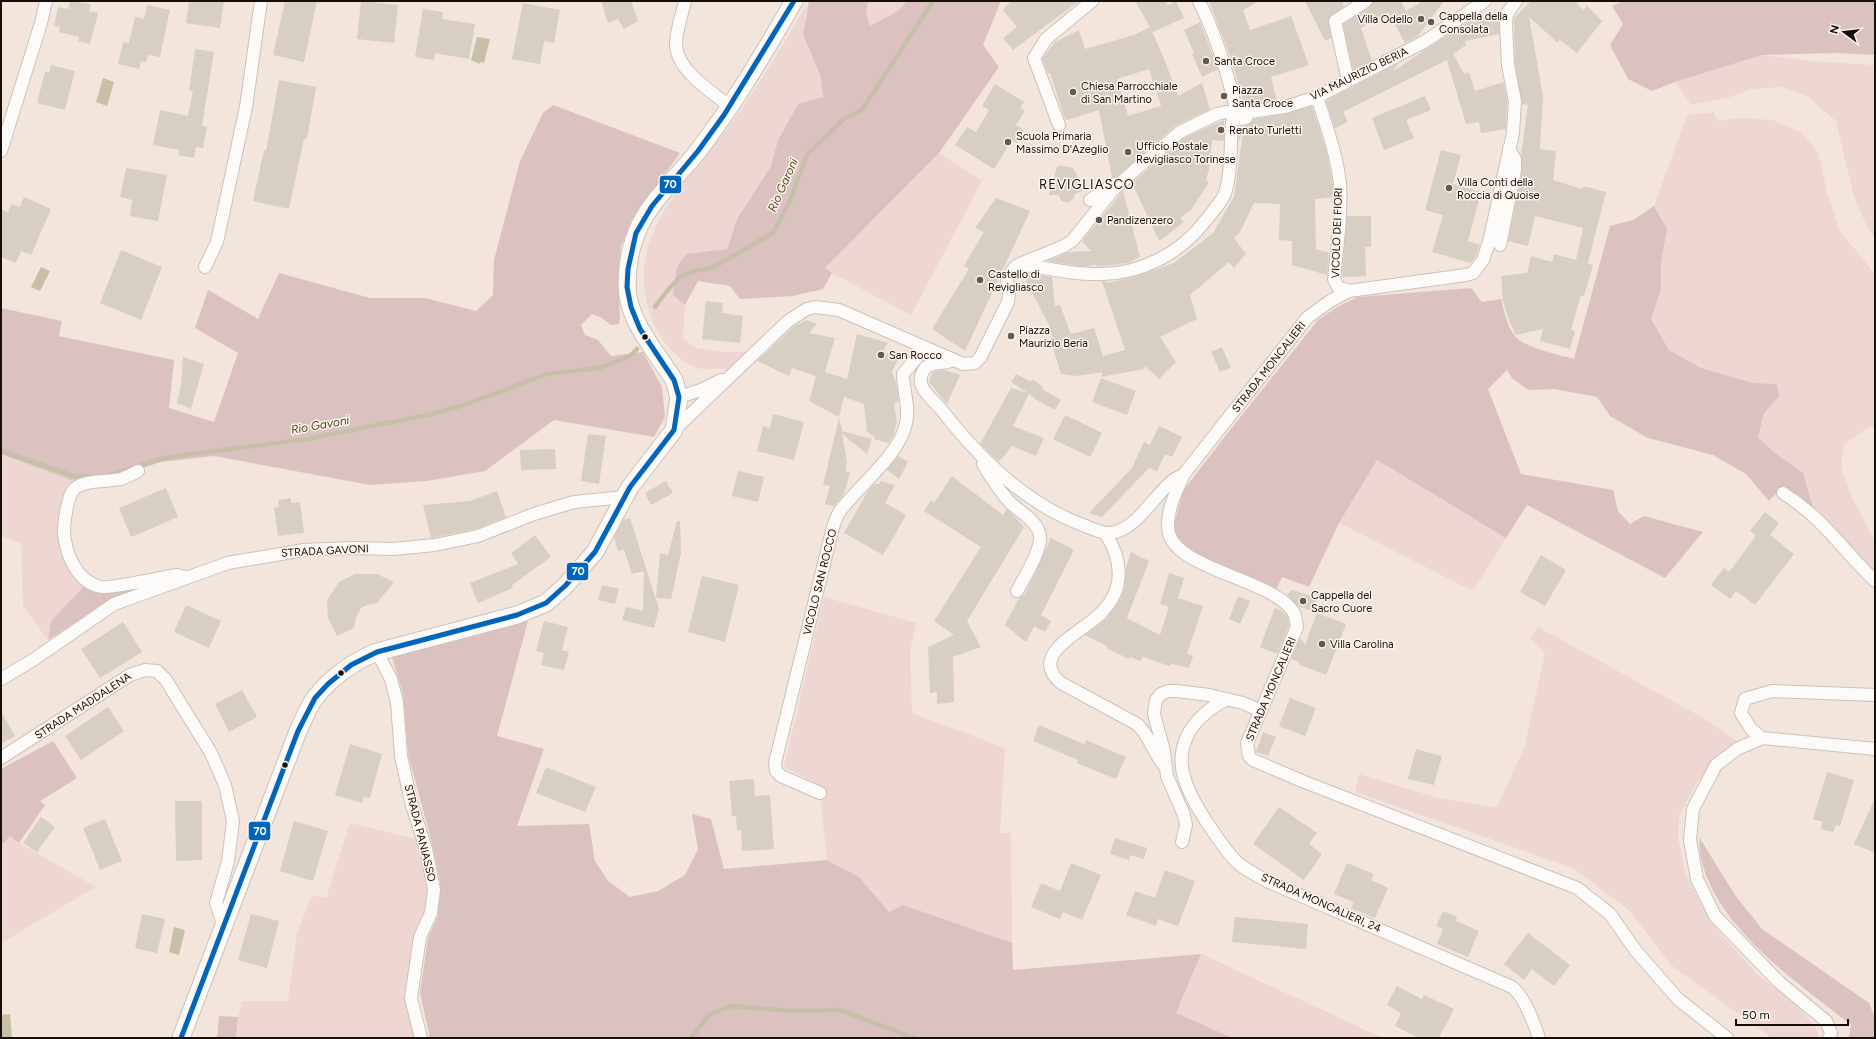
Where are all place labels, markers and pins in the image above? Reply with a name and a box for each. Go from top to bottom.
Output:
place label: Cappella della Consolata [1439,10,1508,36]
place label: Villa Odello [1357,13,1413,26]
marker: Villa Odello [1416,14,1426,24]
marker: Cappella della Consolata [1426,17,1436,27]
place label: Santa Croce [1214,55,1275,68]
marker: Santa Croce [1201,56,1211,66]
place label: Chiesa Parrocchiale di San Martino [1081,80,1177,106]
place label: Piazza Santa Croce [1232,84,1293,110]
marker: Chiesa Parrocchiale di San Martino [1068,87,1078,97]
marker: Piazza Santa Croce [1219,91,1229,101]
place label: Renato Turletti [1229,124,1302,137]
marker: Renato Turletti [1216,125,1226,135]
place label: Scuola Primaria Massimo D'Azeglio [1016,130,1109,156]
marker: Scuola Primaria Massimo D'Azeglio [1003,137,1013,147]
place label: Ufficio Postale Revigliasco Torinese [1136,140,1236,166]
marker: Ufficio Postale Revigliasco Torinese [1123,147,1133,157]
place label: Villa Conti della Roccia di Quoise [1457,176,1540,202]
marker: Villa Conti della Roccia di Quoise [1444,183,1454,193]
place label: Pandizenzero [1107,214,1173,227]
marker: Pandizenzero [1094,215,1104,225]
place label: Castello di Revigliasco [988,268,1044,294]
marker: Castello di Revigliasco [975,275,985,285]
place label: Piazza Maurizio Beria [1019,324,1088,350]
marker: Piazza Maurizio Beria [1006,331,1016,341]
unlabelled marker [640,332,650,342]
place label: San Rocco [889,349,942,362]
marker: San Rocco [876,350,886,360]
place label: Cappella del Sacro Cuore [1311,589,1372,615]
marker: Cappella del Sacro Cuore [1298,596,1308,606]
place label: Villa Carolina [1330,638,1394,651]
marker: Villa Carolina [1317,639,1327,649]
unlabelled marker [336,668,346,678]
unlabelled marker [280,760,290,770]

